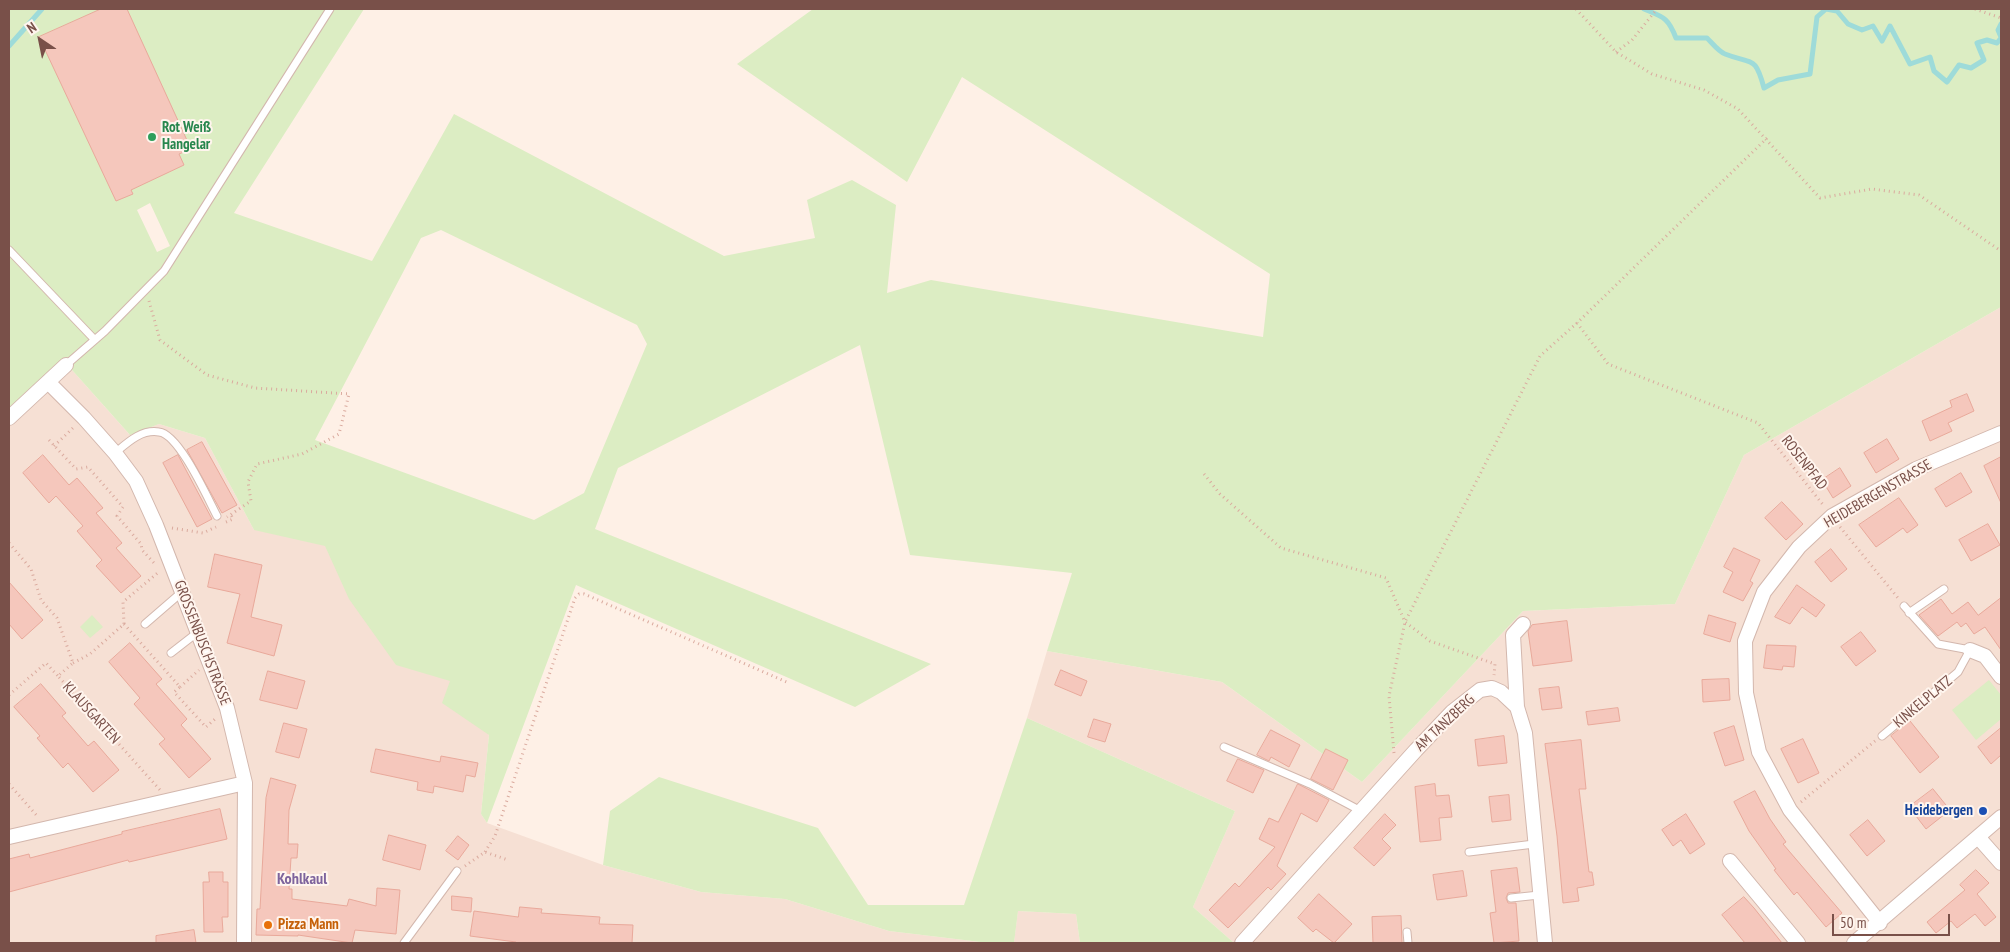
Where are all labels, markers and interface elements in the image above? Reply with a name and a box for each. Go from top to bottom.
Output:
north arrow [15,15,65,65]
text: N [23,18,40,37]
place label: Rot Weiß Hangelar [162,119,211,154]
marker: Rot Weiß Hangelar [146,131,158,143]
street label: ROSENPFAD [1777,432,1831,494]
street label: HEIDEBERGENSTRASSE [1821,456,1935,532]
street label: GROSSENBUSCHSTRASSE [170,578,234,708]
street label: KINKELPLATZ [1890,672,1956,732]
street label: KLAUSGARTEN [58,678,124,748]
street label: AM TANZBERG [1411,691,1479,755]
place label: Heidebergen [1905,802,1973,820]
marker: Heidebergen [1977,805,1989,817]
district label: Kohlkaul [277,869,327,889]
scale bar [1835,904,1952,936]
text: 50 m [1840,913,1866,932]
place label: Pizza Mann [278,916,339,934]
marker: Pizza Mann [262,919,274,931]

